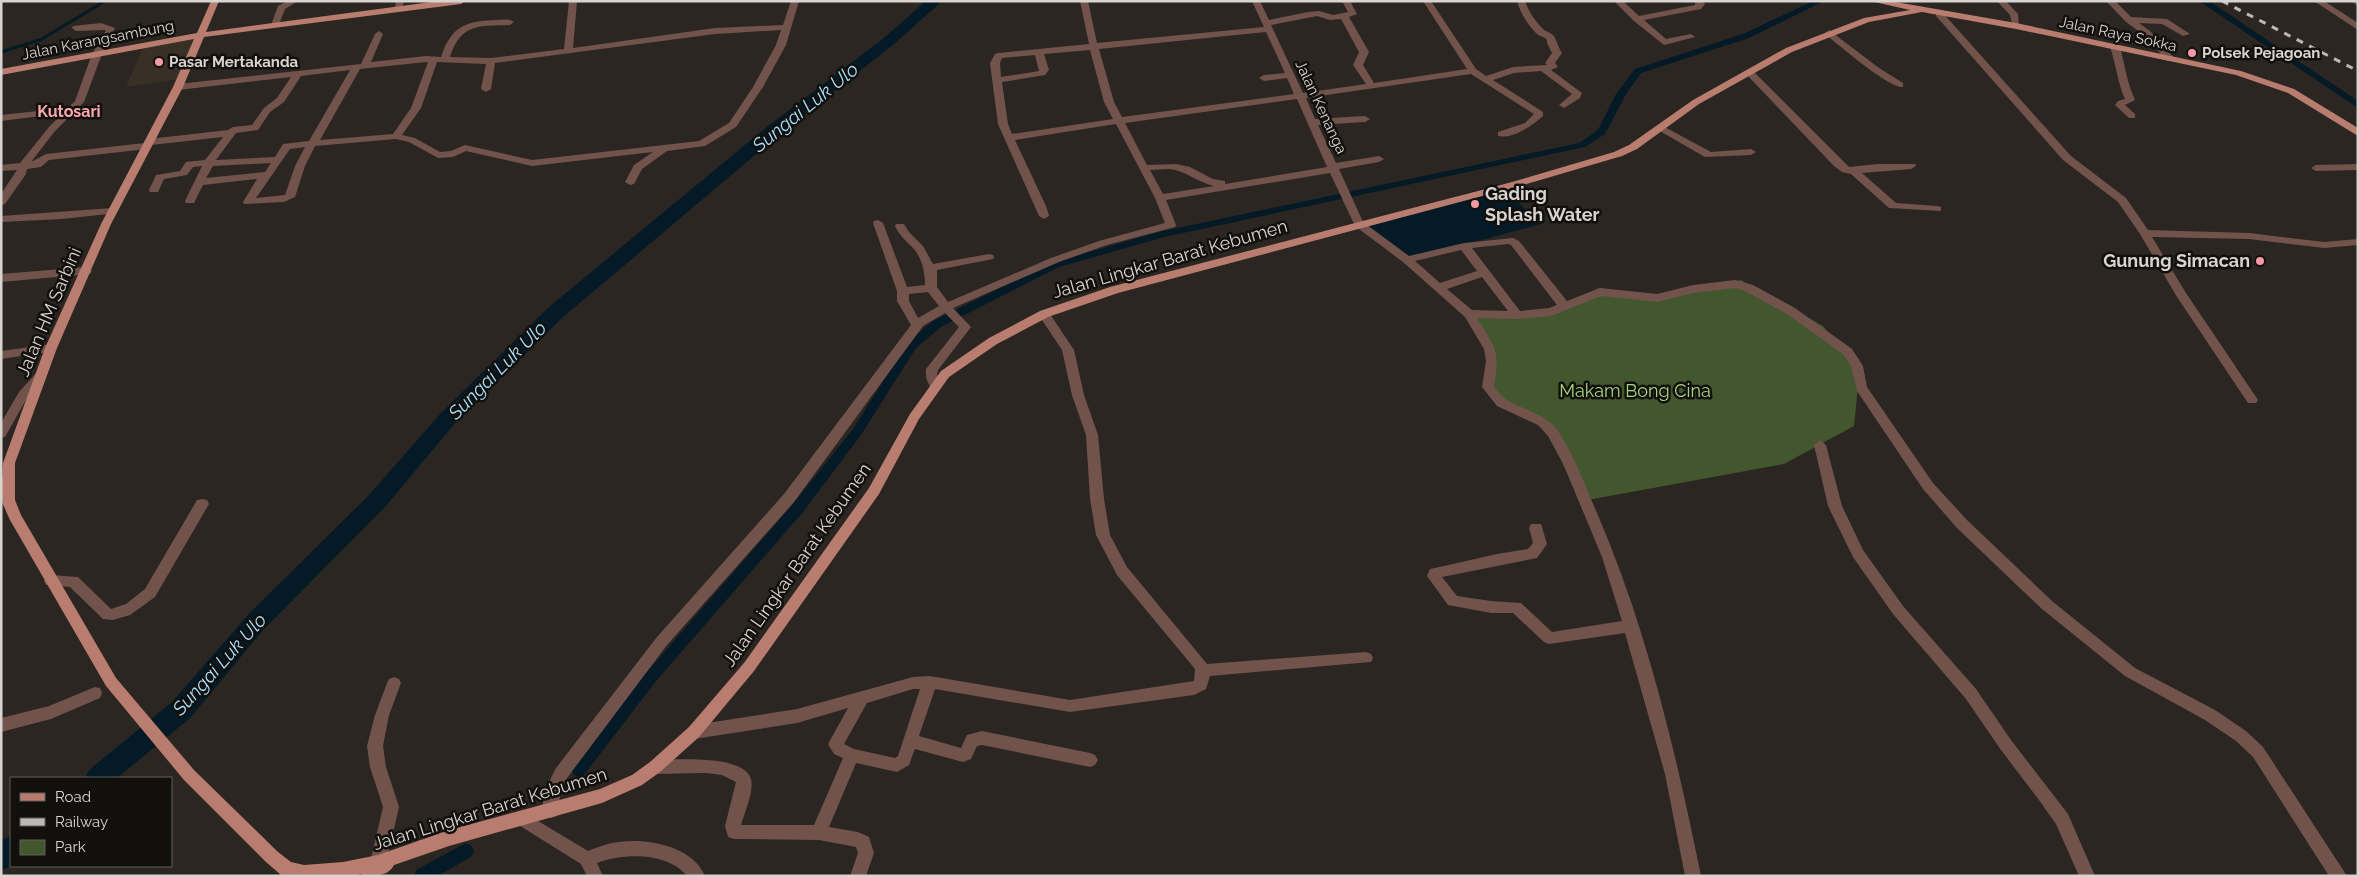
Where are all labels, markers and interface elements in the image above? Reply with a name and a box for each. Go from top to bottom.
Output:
street label: Jalan Raya Sokka [2058,13,2178,55]
street label: Jalan Karangsambung [20,16,176,64]
place label: Polsek Pejagoan [2202,44,2320,62]
marker: Polsek Pejagoan [2186,47,2198,59]
place label: Pasar Mertakanda [169,53,299,71]
marker: Pasar Mertakanda [153,56,165,68]
street label: Jalan Kenanga [1291,57,1351,157]
water label: Sungai Luk Ulo [747,58,862,157]
district label: Kutosari [37,102,101,121]
place label: Gading Splash Water [1485,183,1600,225]
marker: Gading Splash Water [1469,198,1481,210]
street label: Jalan Lingkar Barat Kebumen [1050,215,1290,302]
street label: Jalan HM Sarbini [12,244,85,380]
place label: Gunung Simacan [2103,250,2250,271]
marker: Gunung Simacan [2254,255,2266,267]
water label: Sungai Luk Ulo [443,316,551,424]
park label: Makam Bong Cina [1559,380,1711,401]
street label: Jalan Lingkar Barat Kebumen [718,459,875,670]
water label: Sungai Luk Ulo [167,608,271,720]
street label: Jalan Lingkar Barat Kebumen [370,763,609,854]
legend [10,777,172,867]
text: Road [55,788,91,806]
text: Railway [55,813,108,831]
text: Park [55,838,86,856]

